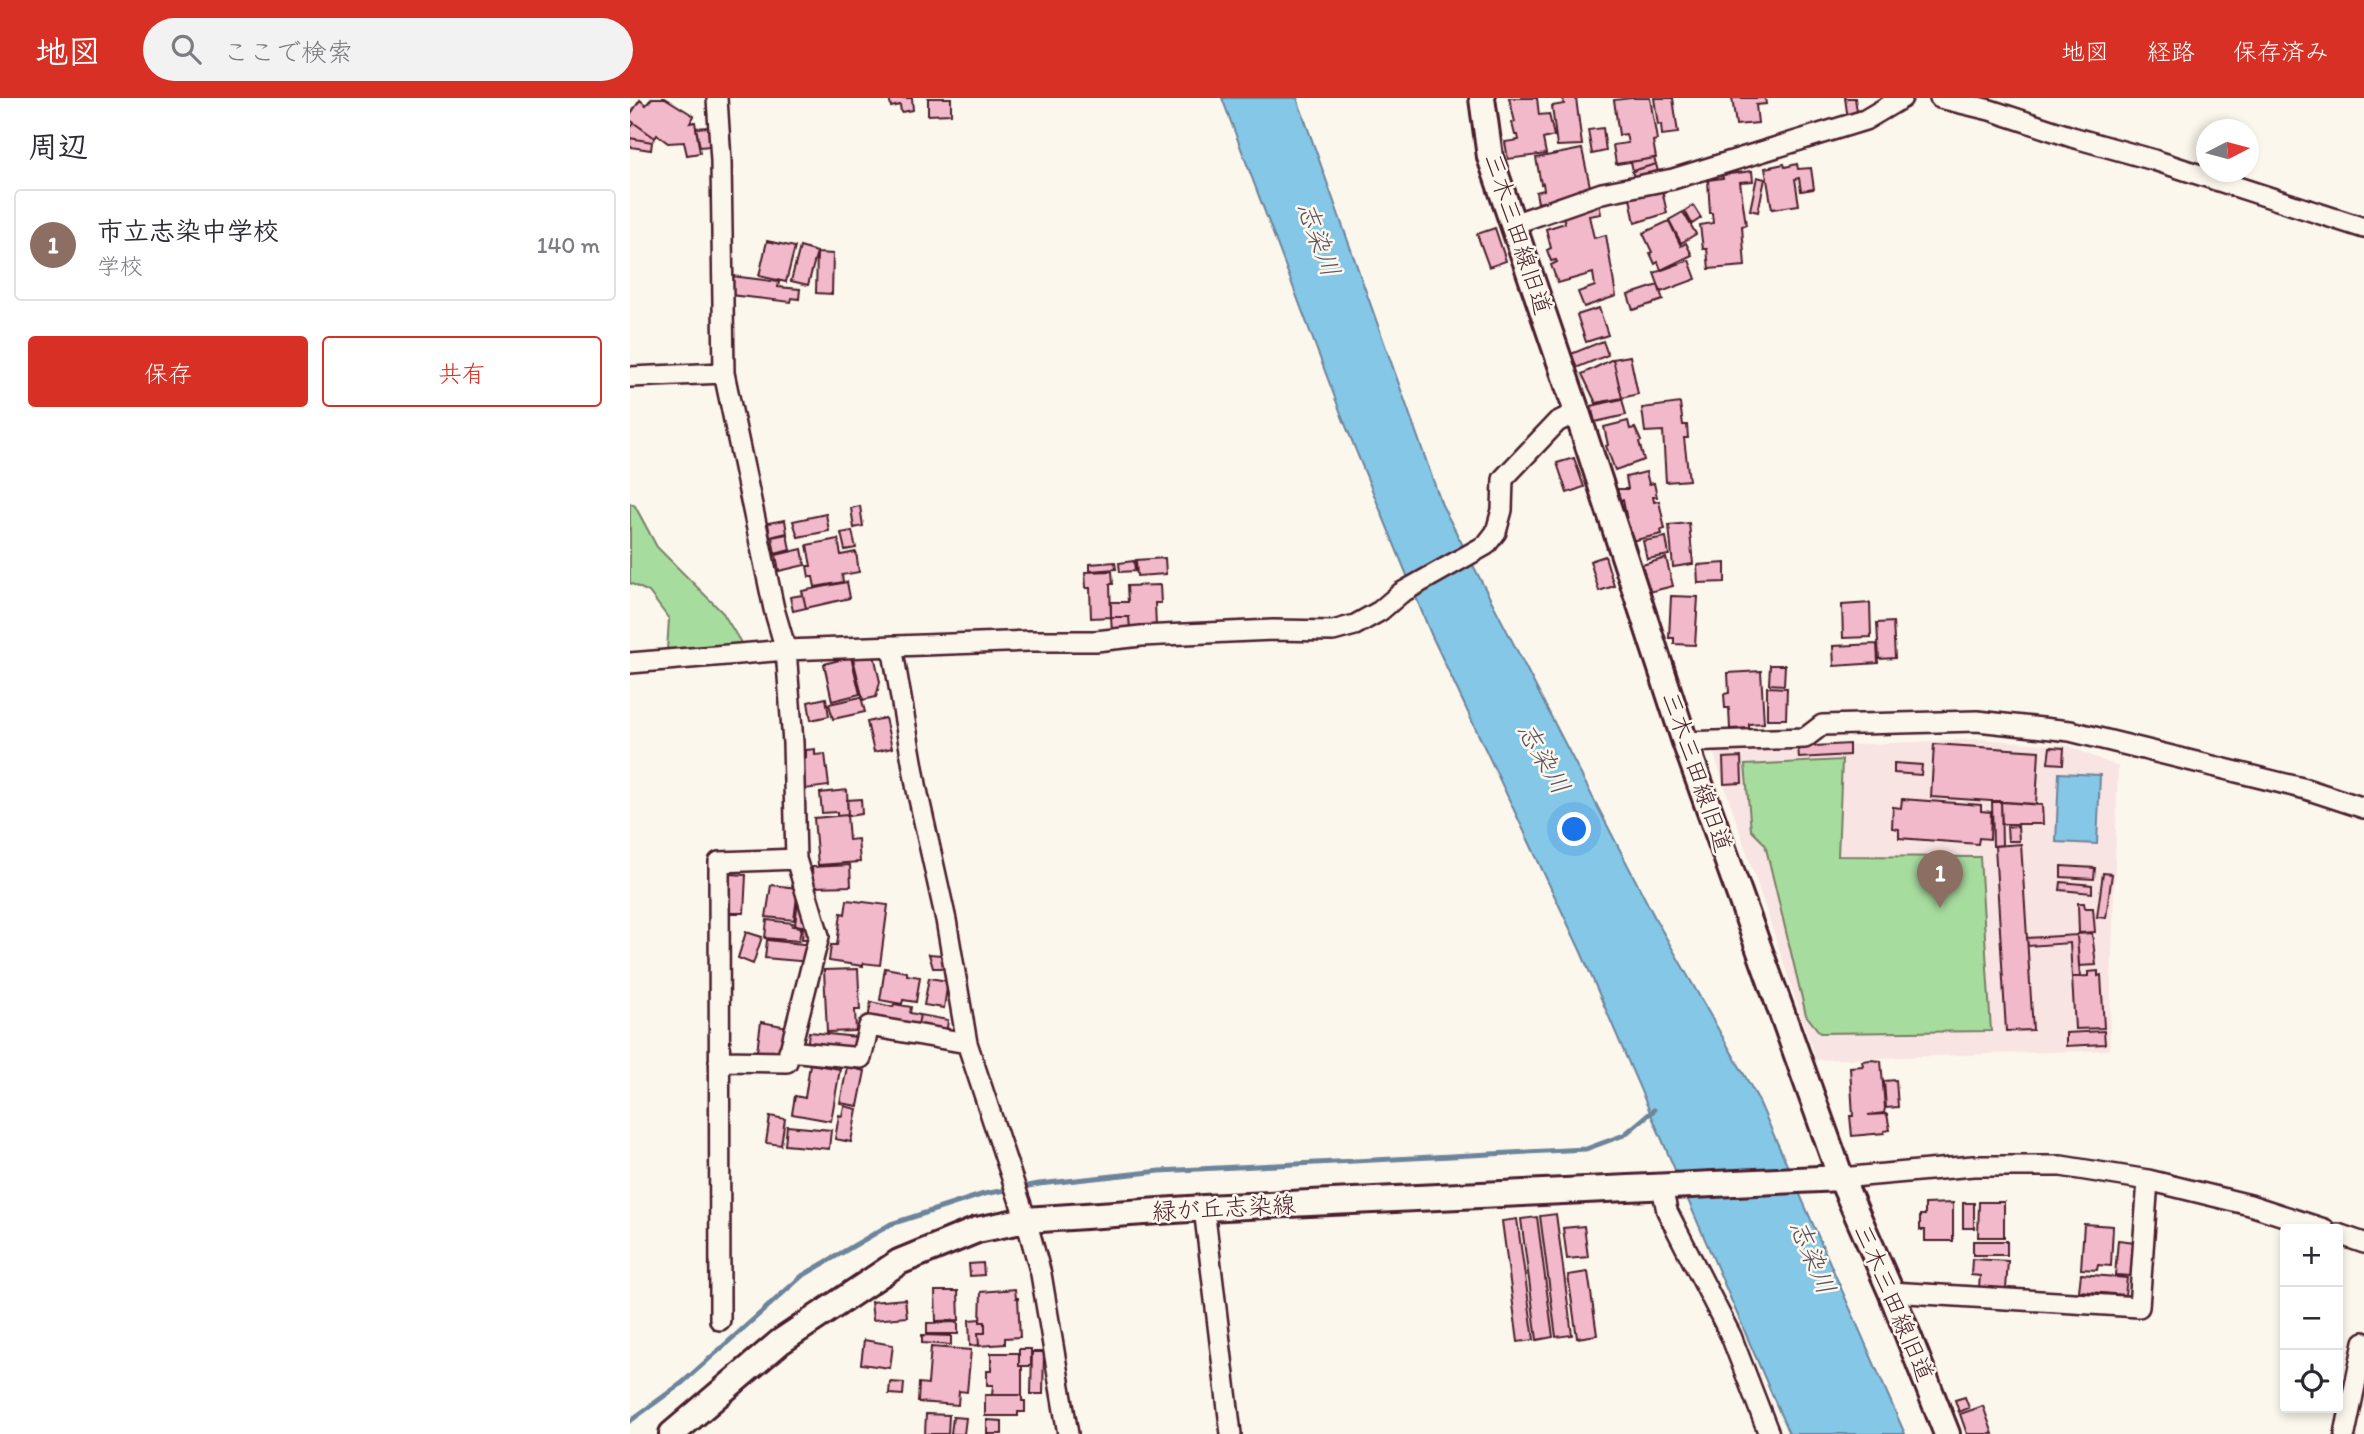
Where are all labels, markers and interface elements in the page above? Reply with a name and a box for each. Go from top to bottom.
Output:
search box [143,18,633,81]
icon: search [167,30,205,68]
text: 地図 [35,32,101,71]
text: ここで検索 [223,36,353,68]
text: 地図 [2061,37,2109,66]
text: 経路 [2147,37,2195,66]
text: 保存済み [2233,37,2329,66]
north arrow [2196,119,2259,182]
text: 周辺 [28,128,88,165]
street label: 三木三田線旧道 [1479,149,1558,318]
water label: 志染川 [1291,197,1347,281]
text: 市立志染中学校 [97,215,279,247]
text: 1 [48,231,58,259]
text: 140 m [537,231,600,259]
text: 学校 [97,252,143,280]
button: 保存 [28,336,308,407]
button: 共有 [322,336,602,407]
street label: 三木三田線旧道 [1656,688,1739,856]
water label: 志染川 [1511,716,1577,800]
your location [1557,812,1591,846]
pin: 1 [1917,850,1963,908]
street label: 緑が丘志染線 [1151,1189,1297,1226]
water label: 志染川 [1783,1215,1843,1299]
street label: 三木三田線旧道 [1848,1220,1941,1386]
map controls [2280,1224,2343,1413]
button: + [2280,1224,2343,1287]
button: − [2280,1287,2343,1350]
button: locate [2280,1350,2343,1413]

